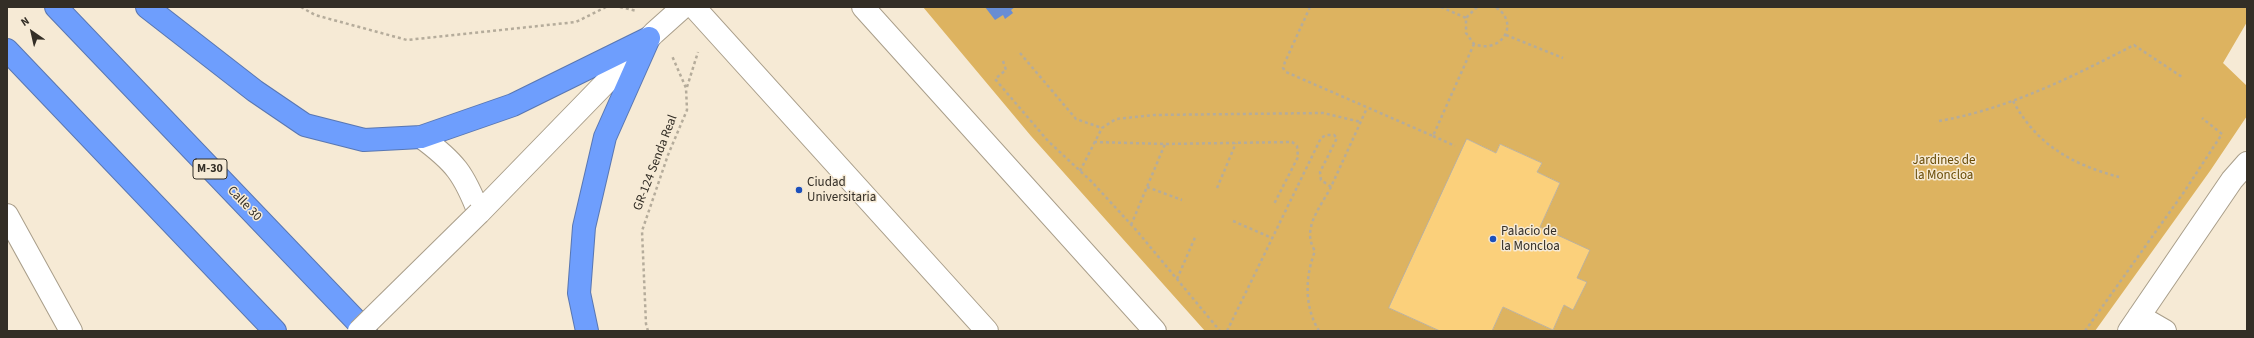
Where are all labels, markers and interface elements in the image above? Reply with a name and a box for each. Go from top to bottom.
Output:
north arrow [12,12,52,52]
text: N [18,13,32,30]
street label: GR-124 Senda Real [631,113,681,213]
park label: Jardines de la Moncloa [1913,153,1975,184]
road number: M-30 [193,159,227,179]
place label: Ciudad Universitaria [807,175,876,206]
street label: Calle 30 [224,183,264,225]
marker: Ciudad Universitaria [794,185,804,195]
place label: Palacio de la Moncloa [1501,224,1560,255]
marker: Palacio de la Moncloa [1488,234,1498,244]

